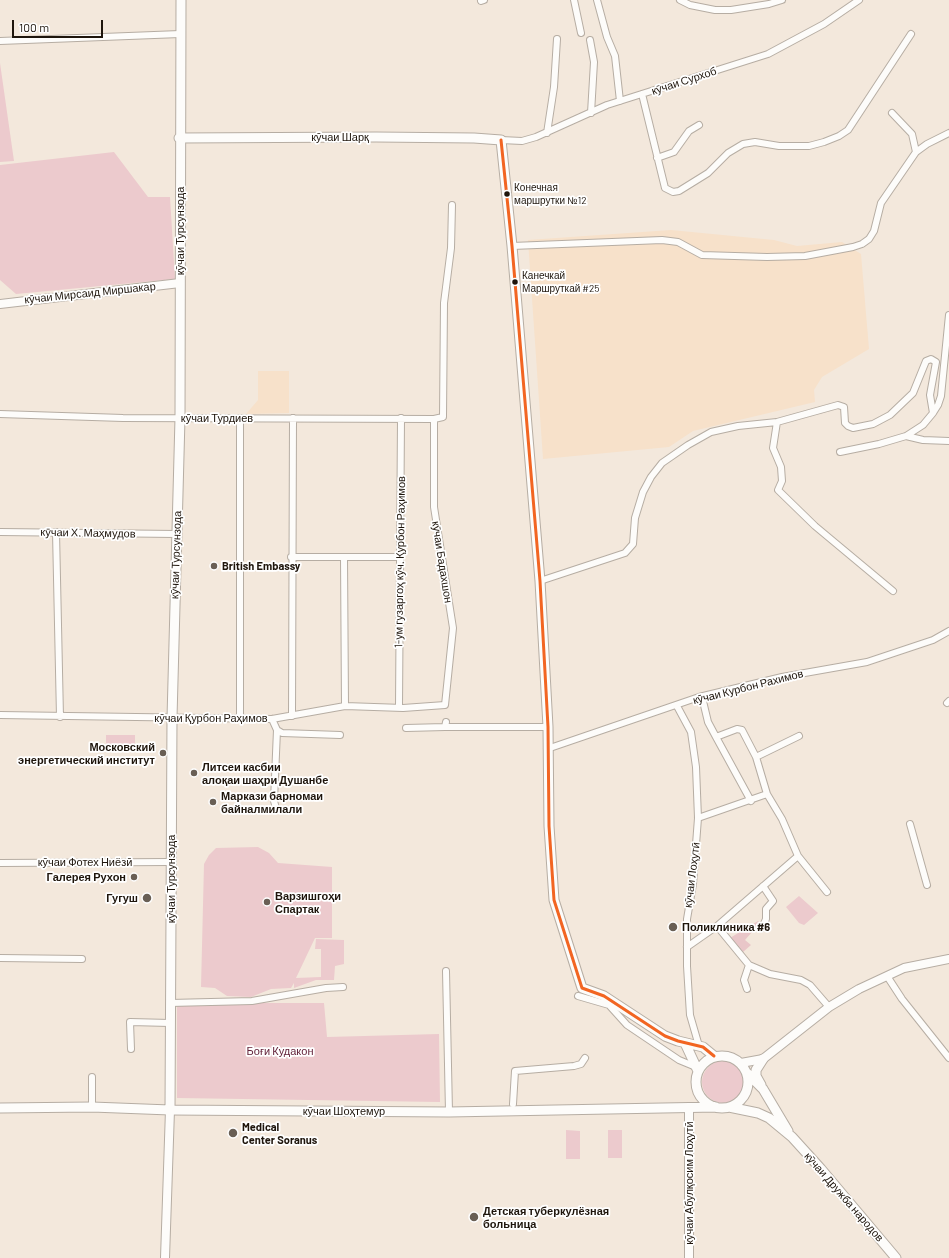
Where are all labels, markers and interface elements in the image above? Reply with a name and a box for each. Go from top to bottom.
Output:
scale bar [14,12,105,38]
text: 100 m [19,20,49,34]
street label: кӯчаи Сурхоб [648,64,720,98]
street label: кӯчаи Шарқ [309,130,371,144]
place label: Конечная маршрутки №12 [514,182,590,206]
street label: кӯчаи Турсунзода [173,183,187,279]
marker: Конечная маршрутки №12 [502,189,512,199]
place label: Канечкай Маршруткай #25 [522,270,603,294]
marker: Канечкай Маршруткай #25 [510,277,520,287]
street label: кӯчаи Мирсаид Миршакар [20,279,160,307]
street label: кӯчаи Турдиев [178,411,256,425]
street label: 1-ум гузаргоҳ кӯч. Қурбон Раҳимов [392,471,408,653]
street label: кӯчаи Турсунзода [168,507,184,603]
street label: кӯчаи Бадахшон [429,518,455,606]
street label: кӯчаи Х. Маҳмудов [39,526,137,540]
place label: British Embassy [222,559,300,573]
marker: British Embassy [209,561,219,571]
street label: кӯчаи Курбон Рахимов [688,666,808,708]
street label: кӯчаи Қурбон Раҳимов [151,711,271,725]
place label: Московский энергетический институт [10,740,155,766]
marker: Московский энергетический институт [158,748,168,758]
place label: Литсеи касбии алоқаи шаҳри Душанбе [202,760,334,786]
marker: Литсеи касбии алоқаи шаҳри Душанбе [189,768,199,778]
place label: Маркази барномаи байналмилали [221,789,329,815]
marker: Маркази барномаи байналмилали [208,797,218,807]
street label: кӯчаи Турсунзода [164,831,178,927]
street label: кӯчаи Лоҳутӣ [681,839,703,911]
street label: кӯчаи Фотех Ниёзӣ [34,855,136,869]
place label: Галерея Рухон [45,870,126,884]
marker: Галерея Рухон [129,872,139,882]
place label: Варзишгоҳи Спартак [275,889,344,915]
place label: Гугуш [104,891,138,905]
marker: Гугуш [141,892,153,904]
marker: Варзишгоҳи Спартак [262,897,272,907]
place label: Поликлиника #6 [682,920,775,934]
marker: Поликлиника #6 [667,921,679,933]
park label: Боғи Кудакон [244,1044,316,1058]
street label: кӯчаи Шоҳтемур [300,1104,388,1118]
street label: кӯчаи Абулқосим Лоҳутӣ [682,1118,696,1248]
place label: Medical Center Soranus [242,1120,317,1146]
marker: Medical Center Soranus [227,1127,239,1139]
street label: кӯчаи Дружба народов [799,1146,889,1248]
place label: Детская туберкулёзная больница [483,1204,616,1230]
marker: Детская туберкулёзная больница [468,1211,480,1223]

